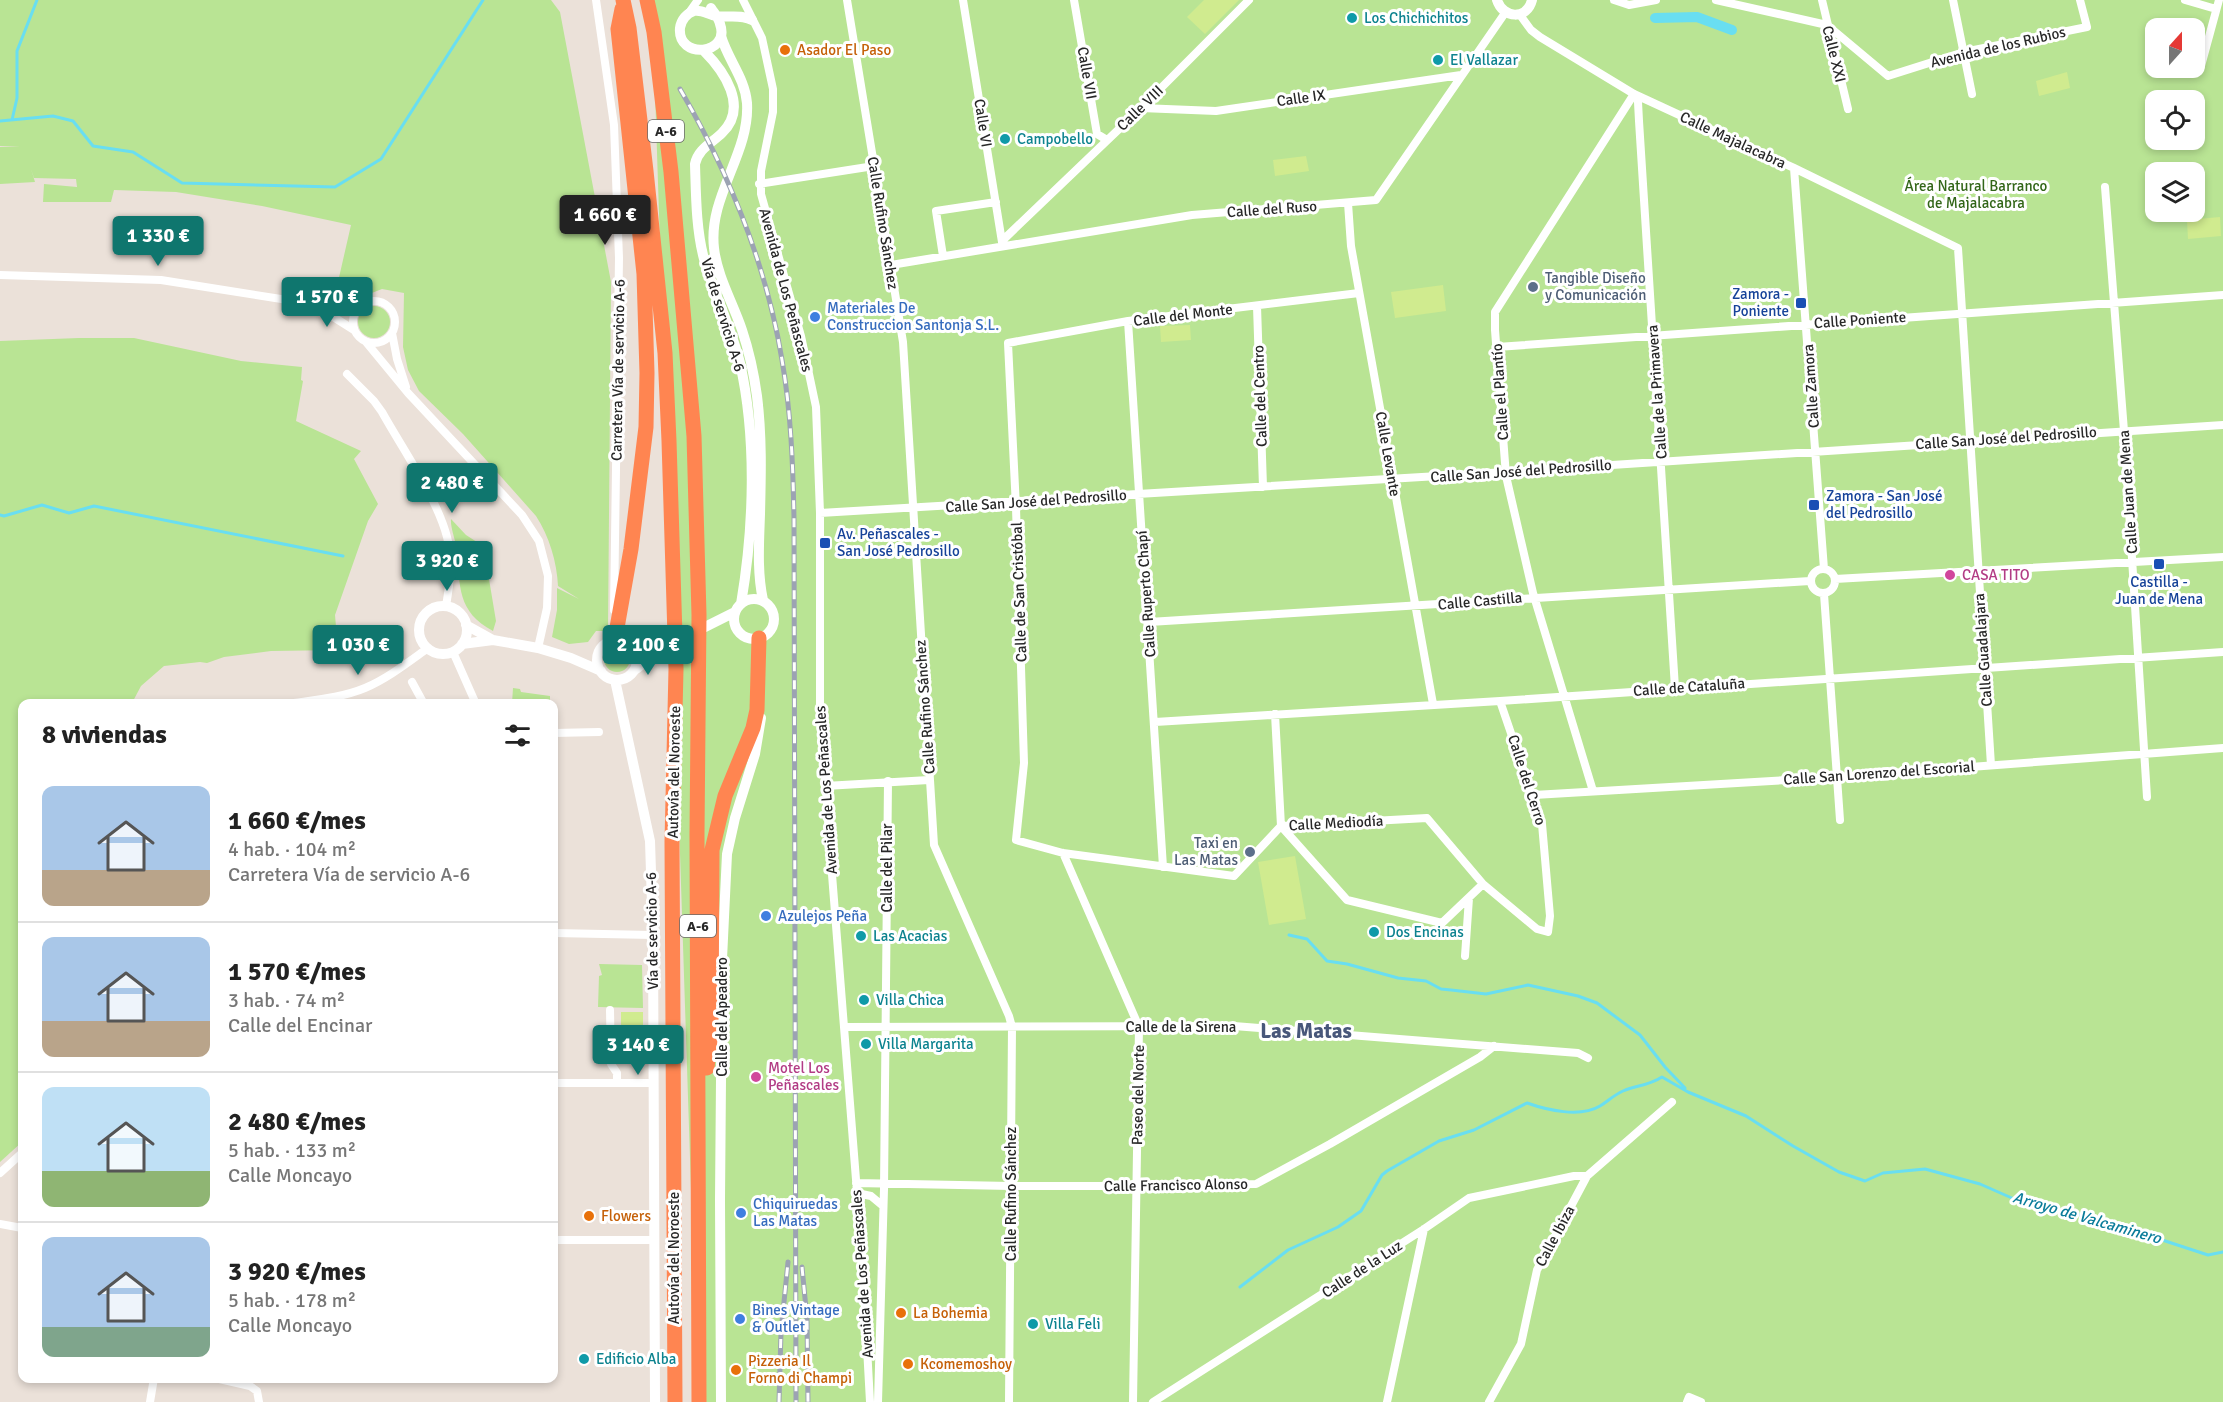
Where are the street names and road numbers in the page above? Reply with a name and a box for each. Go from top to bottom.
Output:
street label: Avenida de los Rubios [1929,23,2068,71]
street label: Calle XXI [1818,24,1850,84]
street label: Calle VII [1074,45,1100,101]
street label: Calle VIII [1113,81,1167,135]
street label: Calle IX [1275,86,1327,110]
street label: Calle VI [970,97,996,149]
street label: Calle Majalacabra [1677,108,1789,172]
road number: A-6 [648,120,684,142]
street label: Calle Rufino Sánchez [864,155,902,291]
street label: Calle del Ruso [1226,197,1318,221]
street label: Avenida de Los Peñascales [755,206,817,374]
street label: Vía de servicio A-6 [697,256,749,374]
street label: Carretera Vía de servicio A-6 [607,279,629,461]
street label: Calle del Monte [1132,300,1234,330]
street label: Calle Poniente [1813,308,1907,332]
street label: Calle de la Primavera [1643,324,1671,460]
street label: Calle el Plantío [1488,343,1512,441]
street label: Calle Zamora [1799,343,1823,429]
street label: Calle del Centro [1249,345,1271,447]
street label: Calle Levante [1372,410,1404,498]
street label: Calle San José del Pedrosillo [1915,423,2098,453]
street label: Calle Juan de Mena [2115,429,2141,555]
street label: Calle San José del Pedrosillo [1430,456,1613,486]
street label: Calle San José del Pedrosillo [945,486,1128,516]
street label: Calle de San Cristóbal [1008,522,1030,662]
street label: Calle Ruperto Chapí [1133,530,1159,658]
street label: Calle Castilla [1437,588,1523,614]
street label: Calle Guadalajara [1970,593,1996,707]
street label: Calle Rufino Sánchez [911,639,939,775]
street label: Calle de Cataluña [1632,674,1746,700]
street label: Autovía del Noroeste [664,705,684,839]
street label: Avenida de Los Peñascales [811,705,841,875]
street label: Calle del Cerro [1504,733,1550,828]
street label: Calle San Lorenzo del Escorial [1783,757,1975,789]
street label: Calle Mediodía [1288,812,1384,834]
street label: Calle del Pilar [878,823,896,913]
street label: Vía de servicio A-6 [642,872,662,990]
road number: A-6 [680,915,716,937]
street label: Calle del Apeadero [713,957,731,1077]
street label: Calle de la Sirena [1126,1018,1236,1036]
street label: Paseo del Norte [1128,1045,1148,1145]
street label: Calle Rufino Sánchez [1002,1127,1020,1261]
street label: Calle Francisco Alonso [1104,1175,1248,1195]
street label: Avenida de Los Peñascales [847,1189,877,1359]
street label: Autovía del Noroeste [665,1192,683,1324]
street label: Calle Ibiza [1531,1202,1579,1270]
street label: Calle de la Luz [1318,1236,1406,1302]

